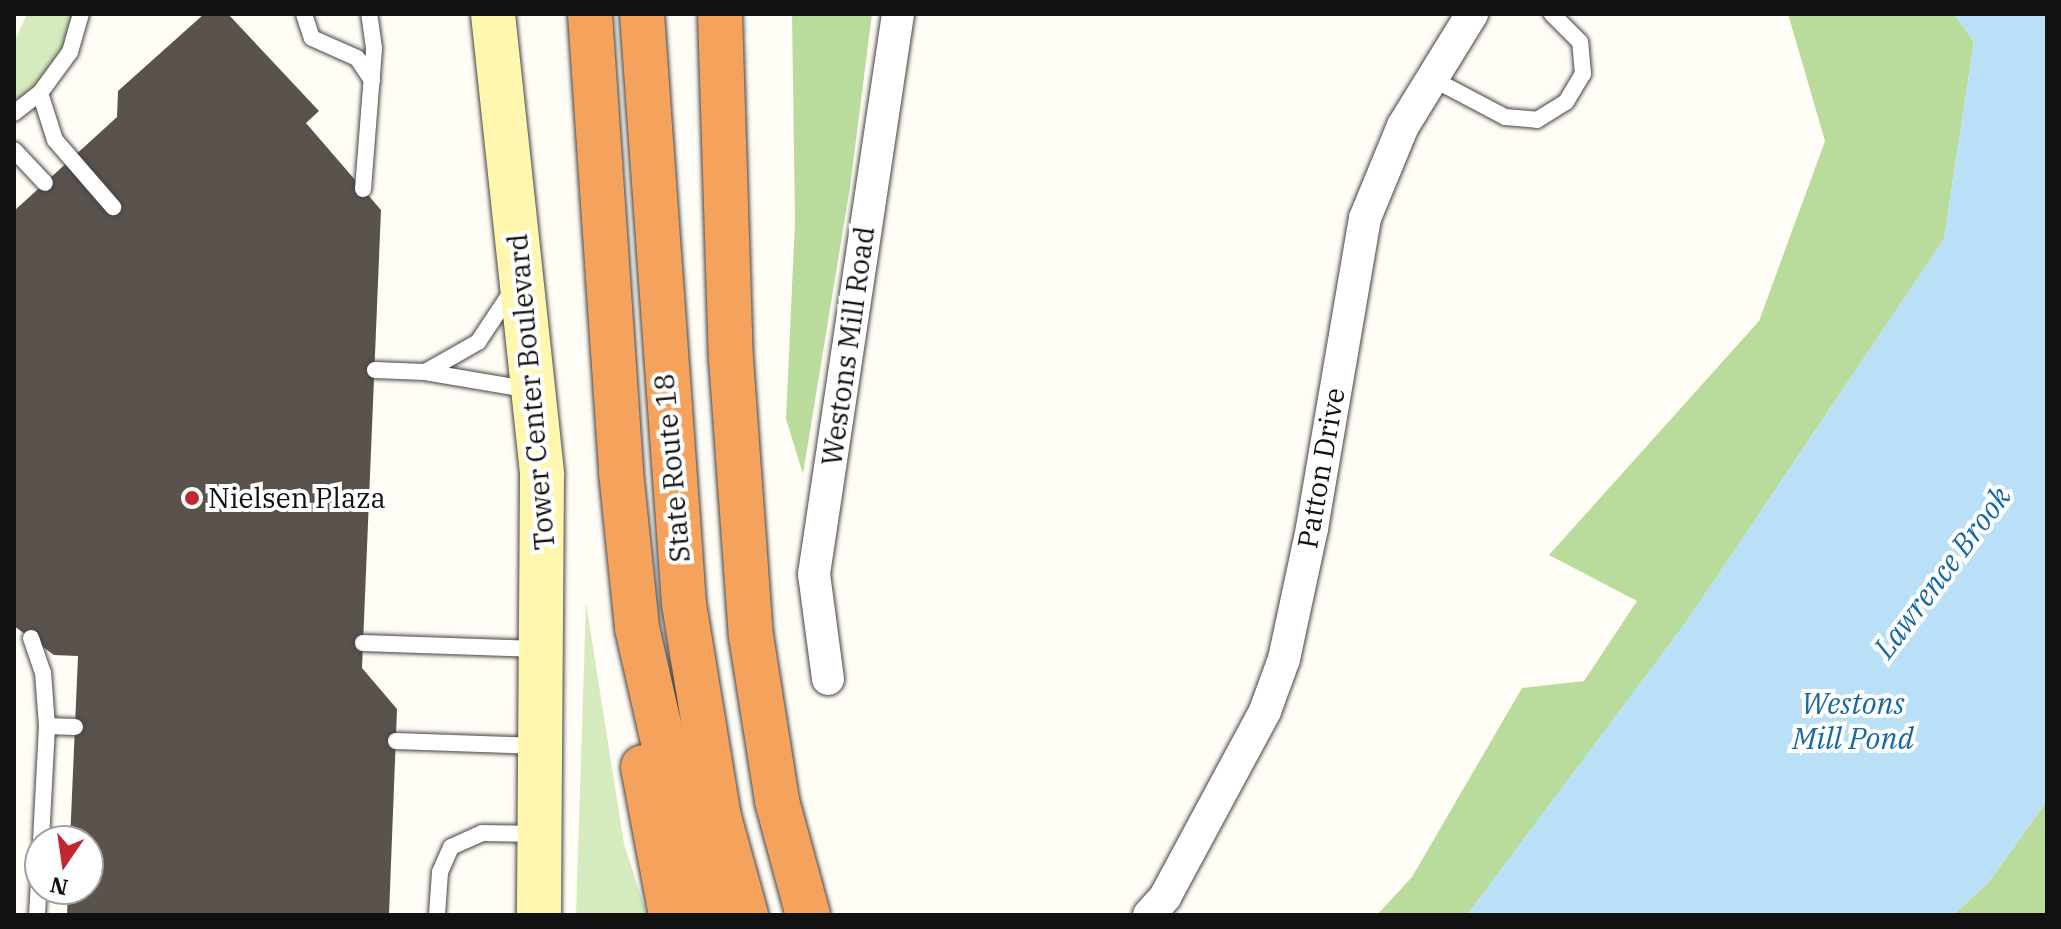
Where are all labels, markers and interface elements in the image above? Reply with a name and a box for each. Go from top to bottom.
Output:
street label: Westons Mill Road [815,224,881,468]
street label: Tower Center Boulevard [500,233,562,551]
street label: State Route 18 [647,372,697,564]
street label: Patton Drive [1290,385,1352,551]
water label: Lawrence Brook [1866,479,2018,665]
place label: Nielsen Plaza [208,481,386,515]
marker: Nielsen Plaza [183,489,201,507]
water label: Westons Mill Pond [1792,685,1914,756]
north arrow [24,825,104,905]
text: N [47,871,71,903]

